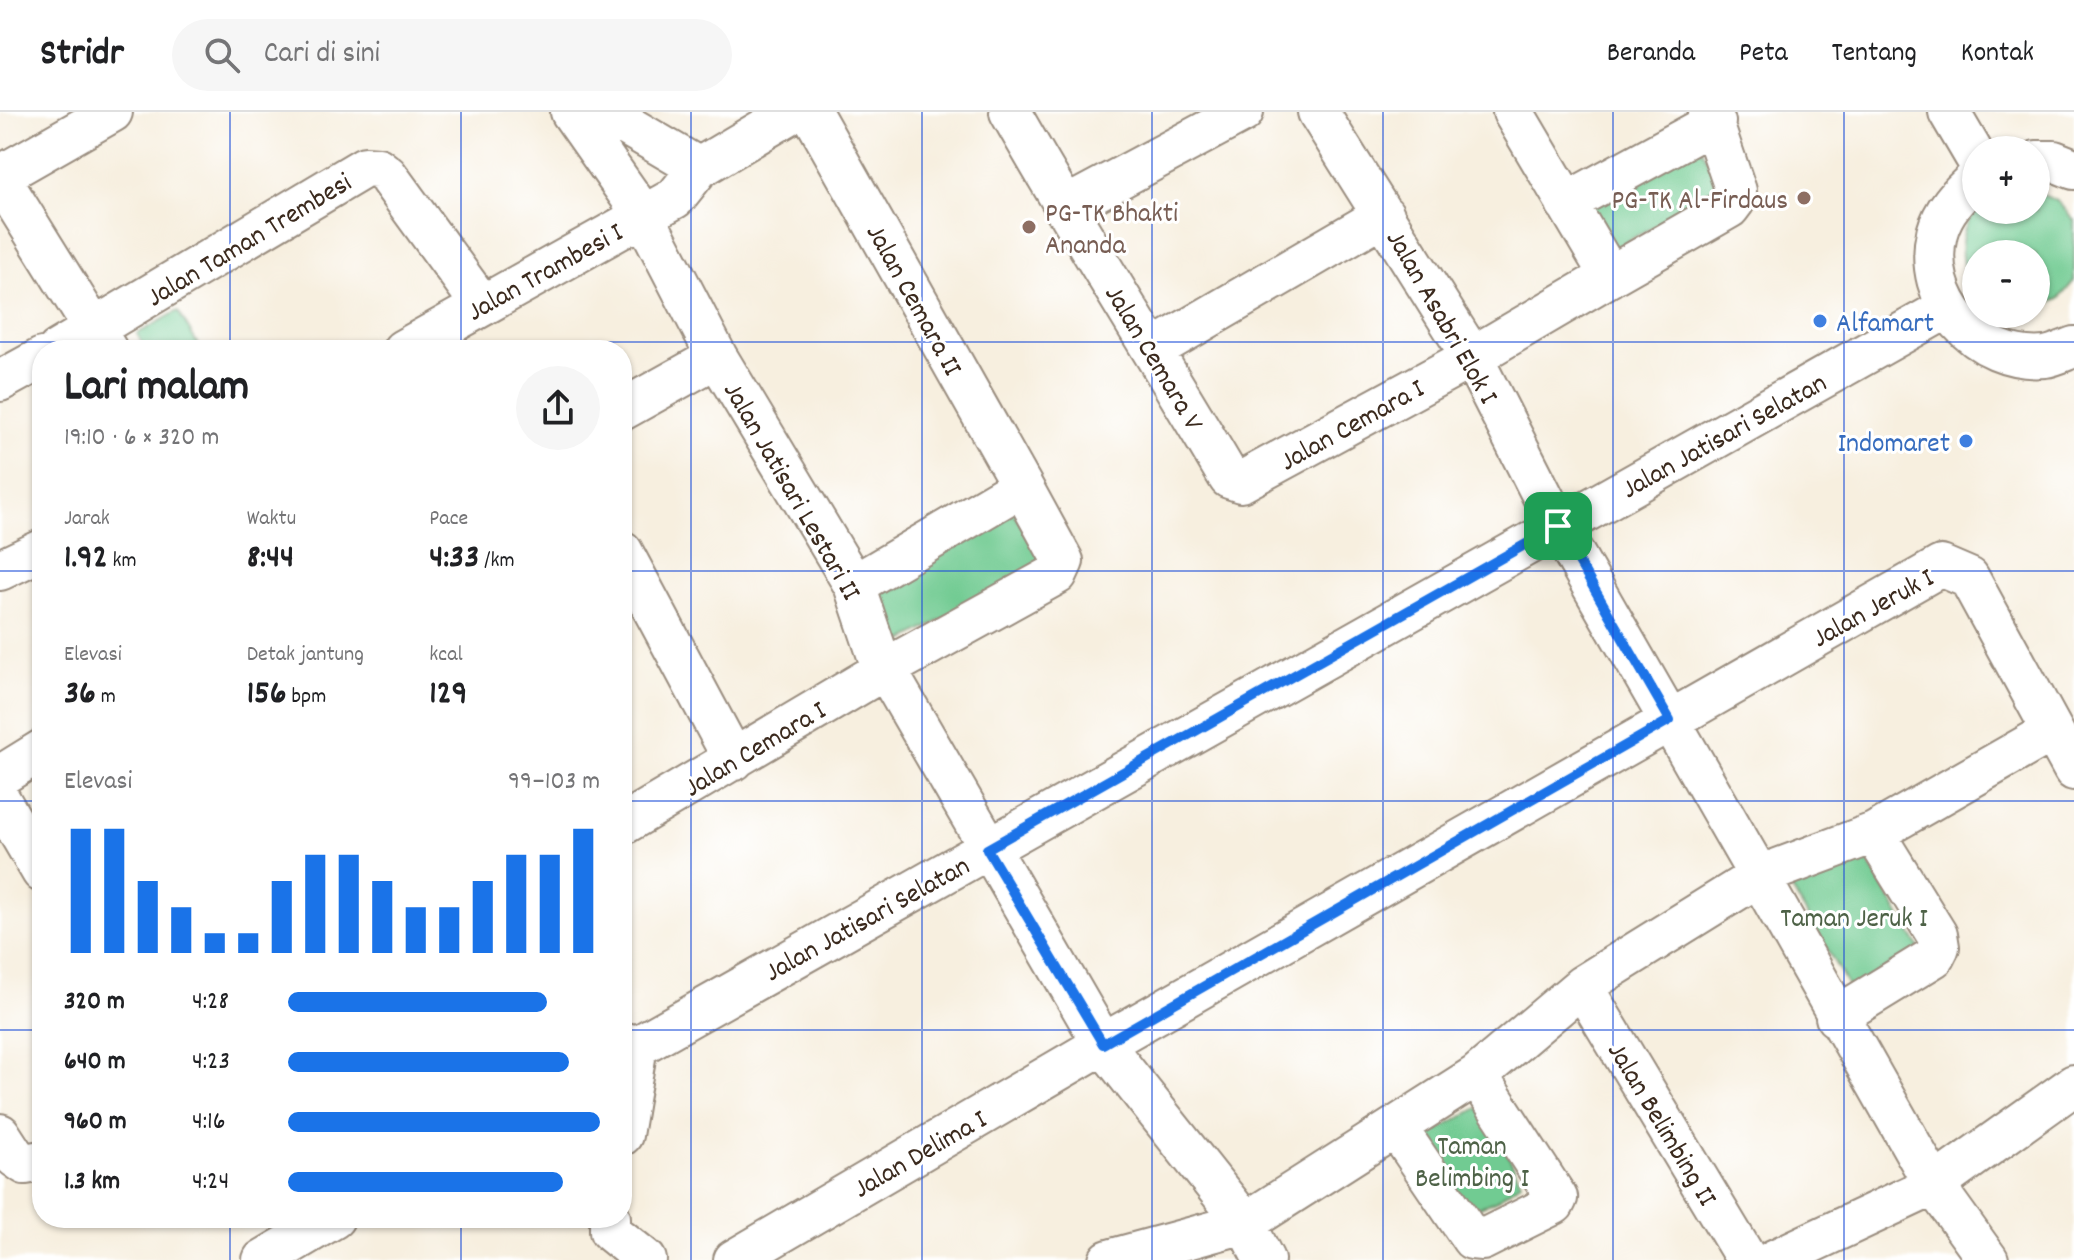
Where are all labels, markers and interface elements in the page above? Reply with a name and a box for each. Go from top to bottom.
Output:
search box [172,19,732,91]
text: Stridr [40,28,124,83]
icon: search [200,33,244,77]
text: Cari di sini [264,34,380,77]
text: Beranda [1607,35,1695,75]
text: Peta [1739,35,1788,75]
text: Tentang [1832,35,1917,75]
text: Kontak [1961,35,2034,75]
map controls [1962,136,2050,328]
button: + [1962,136,2050,224]
street label: Jalan Taman Trembesi [140,165,361,319]
place label: PG-TK Al-Firdaus [1611,183,1788,223]
marker: PG-TK Al-Firdaus [1795,189,1813,207]
place label: PG-TK Bhakti Ananda [1045,196,1178,268]
street label: Jalan Trambesi I [461,215,632,334]
street label: Jalan Cemara II [853,218,970,385]
marker: PG-TK Bhakti Ananda [1020,218,1038,236]
street label: Jalan Asabri Elok I [1374,224,1506,413]
button: − [1962,240,2050,328]
street label: Jalan Cemara V [1092,279,1211,441]
place label: Alfamart [1836,306,1934,346]
marker: Alfamart [1811,312,1829,330]
text: Lari malam [64,358,249,421]
street label: Jalan Jatisari Selatan [1616,365,1835,511]
button: share [516,366,600,450]
street label: Jalan Cemara I [1274,371,1433,484]
street label: Jalan Jatisari Lestari II [711,376,869,609]
text: 19:10 · 6 × 320 m [64,420,219,457]
place label: Indomaret [1837,426,1950,466]
marker: Indomaret [1957,432,1975,450]
pin [1524,492,1592,560]
text: Jarak [64,504,110,535]
text: Waktu [247,504,296,535]
text: Pace [429,504,468,535]
icon: arrive [1536,504,1580,548]
text: 1.92 [64,535,108,584]
text: 8:44 [247,535,294,584]
text: 4:33 [429,535,479,584]
text: km [108,546,137,577]
text: /km [479,546,515,577]
street label: Jalan Jeruk I [1806,560,1943,660]
text: Elevasi [64,640,122,671]
text: Detak jantung [247,640,364,671]
text: kcal [429,640,463,671]
text: 36 [64,671,96,720]
text: 156 [247,671,287,720]
text: 129 [429,671,467,720]
text: m [96,682,116,713]
text: bpm [287,682,326,713]
street label: Jalan Cemara I [678,693,836,810]
text: Elevasi [64,764,132,801]
text: 99–103 m [508,764,600,801]
street label: Jalan Jatisari Selatan [759,848,978,994]
park label: Taman Jeruk I [1780,901,1928,941]
text: 320 m [64,984,125,1021]
text: 4:28 [192,984,229,1021]
street label: Jalan Belimbing II [1595,1036,1725,1216]
text: 640 m [64,1044,126,1081]
text: 4:23 [192,1044,230,1081]
street label: Jalan Delima I [847,1102,996,1211]
text: 960 m [64,1104,127,1141]
text: 4:16 [192,1104,226,1141]
park label: Taman Belimbing I [1415,1129,1529,1201]
text: 1.3 km [64,1164,120,1201]
text: 4:24 [192,1164,229,1201]

